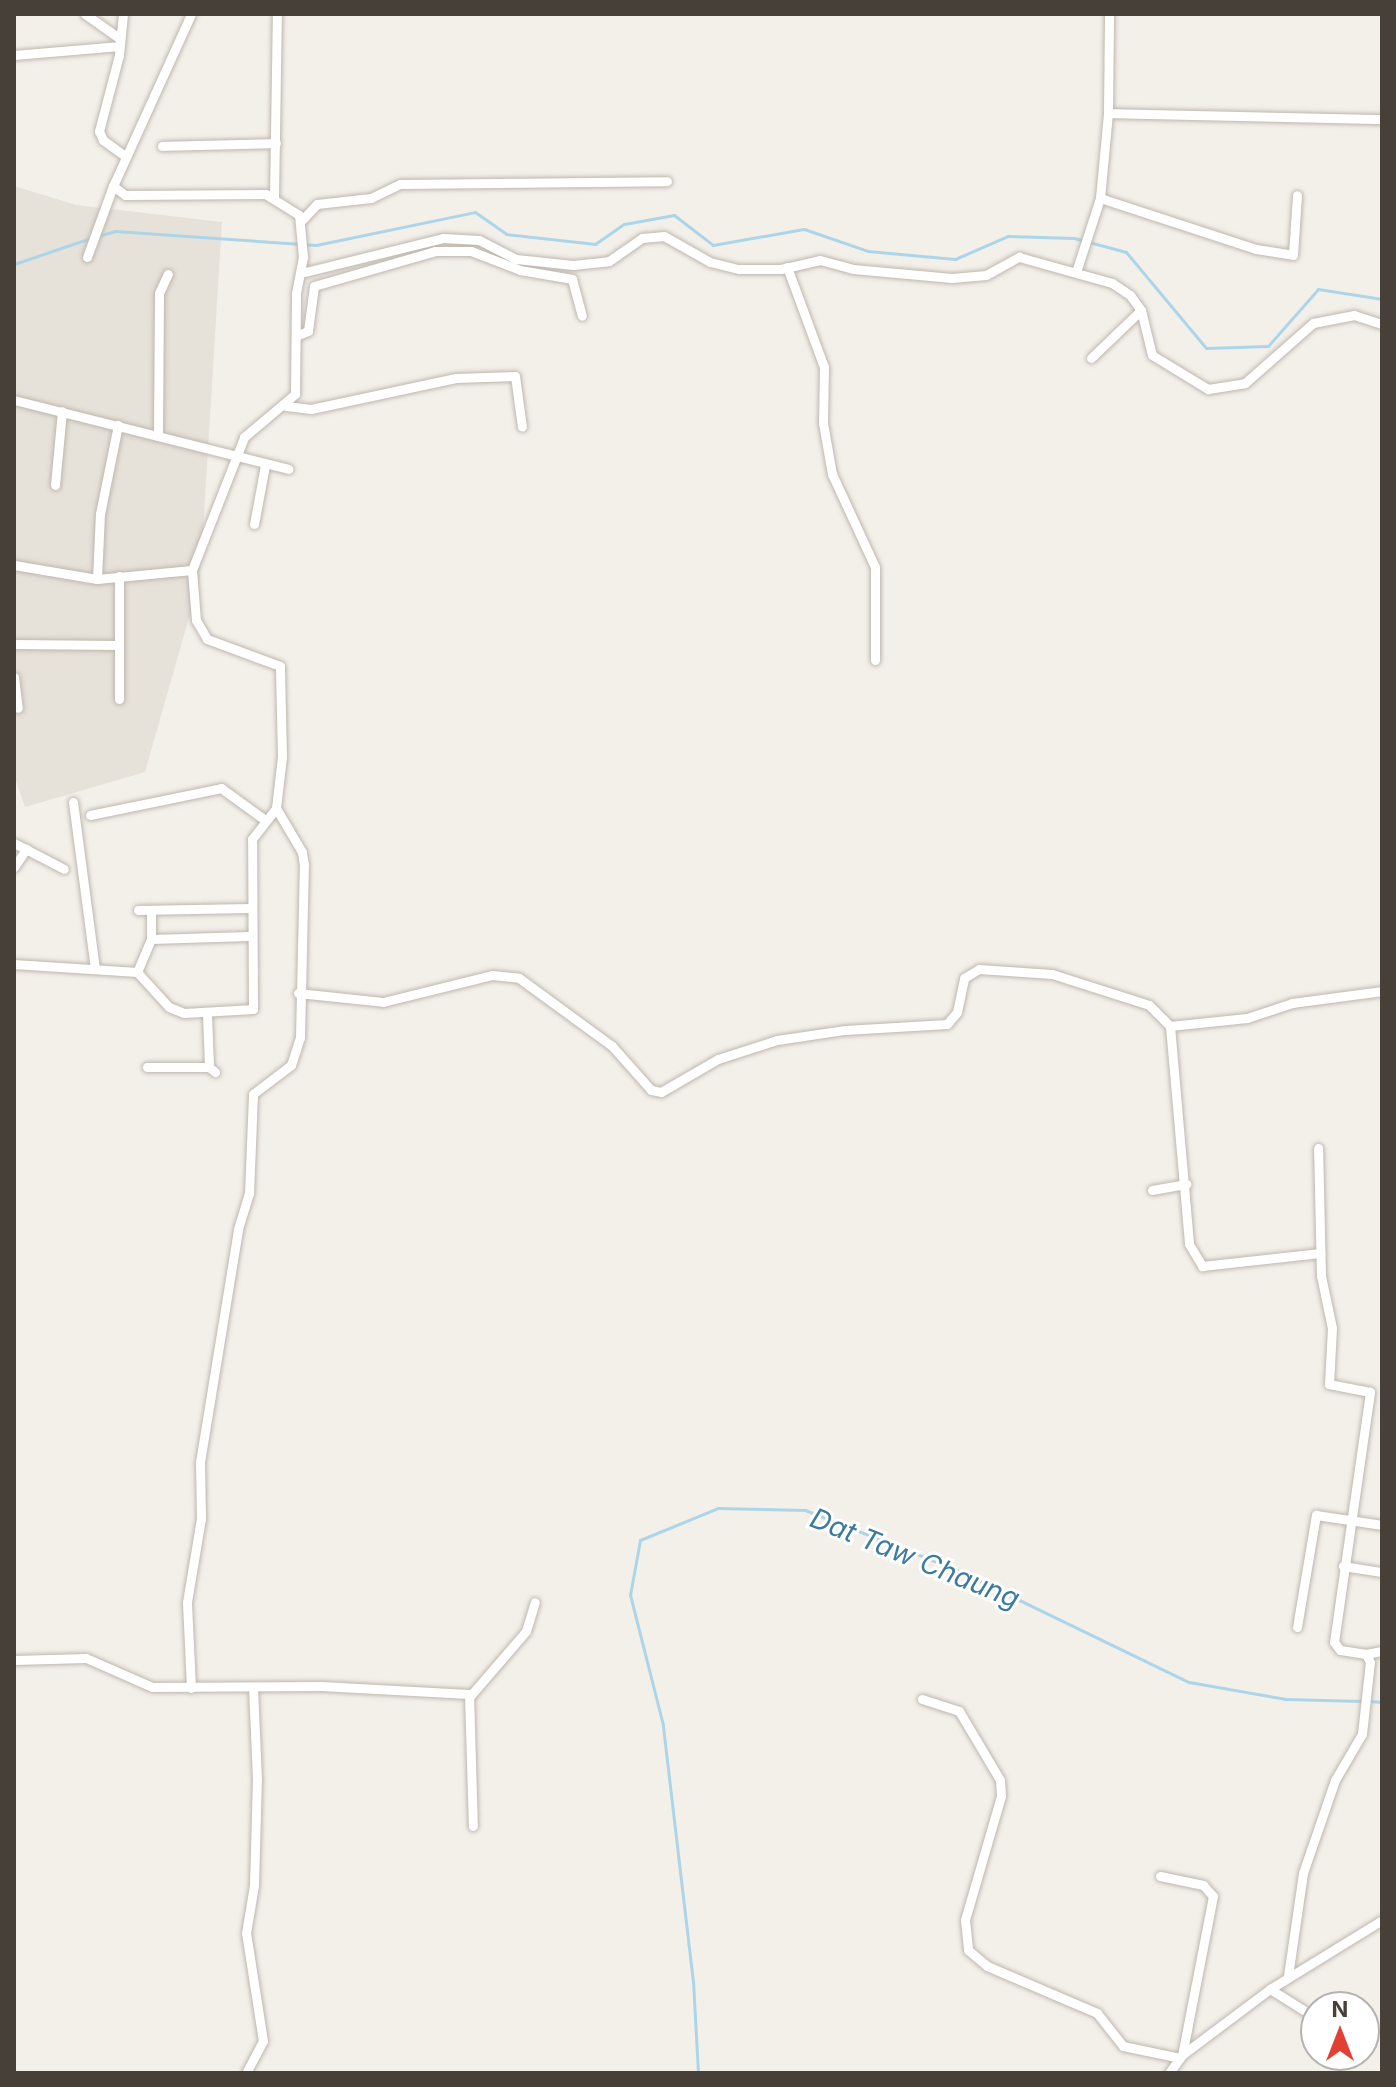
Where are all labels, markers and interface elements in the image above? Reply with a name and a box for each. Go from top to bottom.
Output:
water label: Dat Taw Chaung [805,1501,1025,1615]
north arrow [1300,1991,1380,2071]
text: N [1332,1996,1348,2022]

